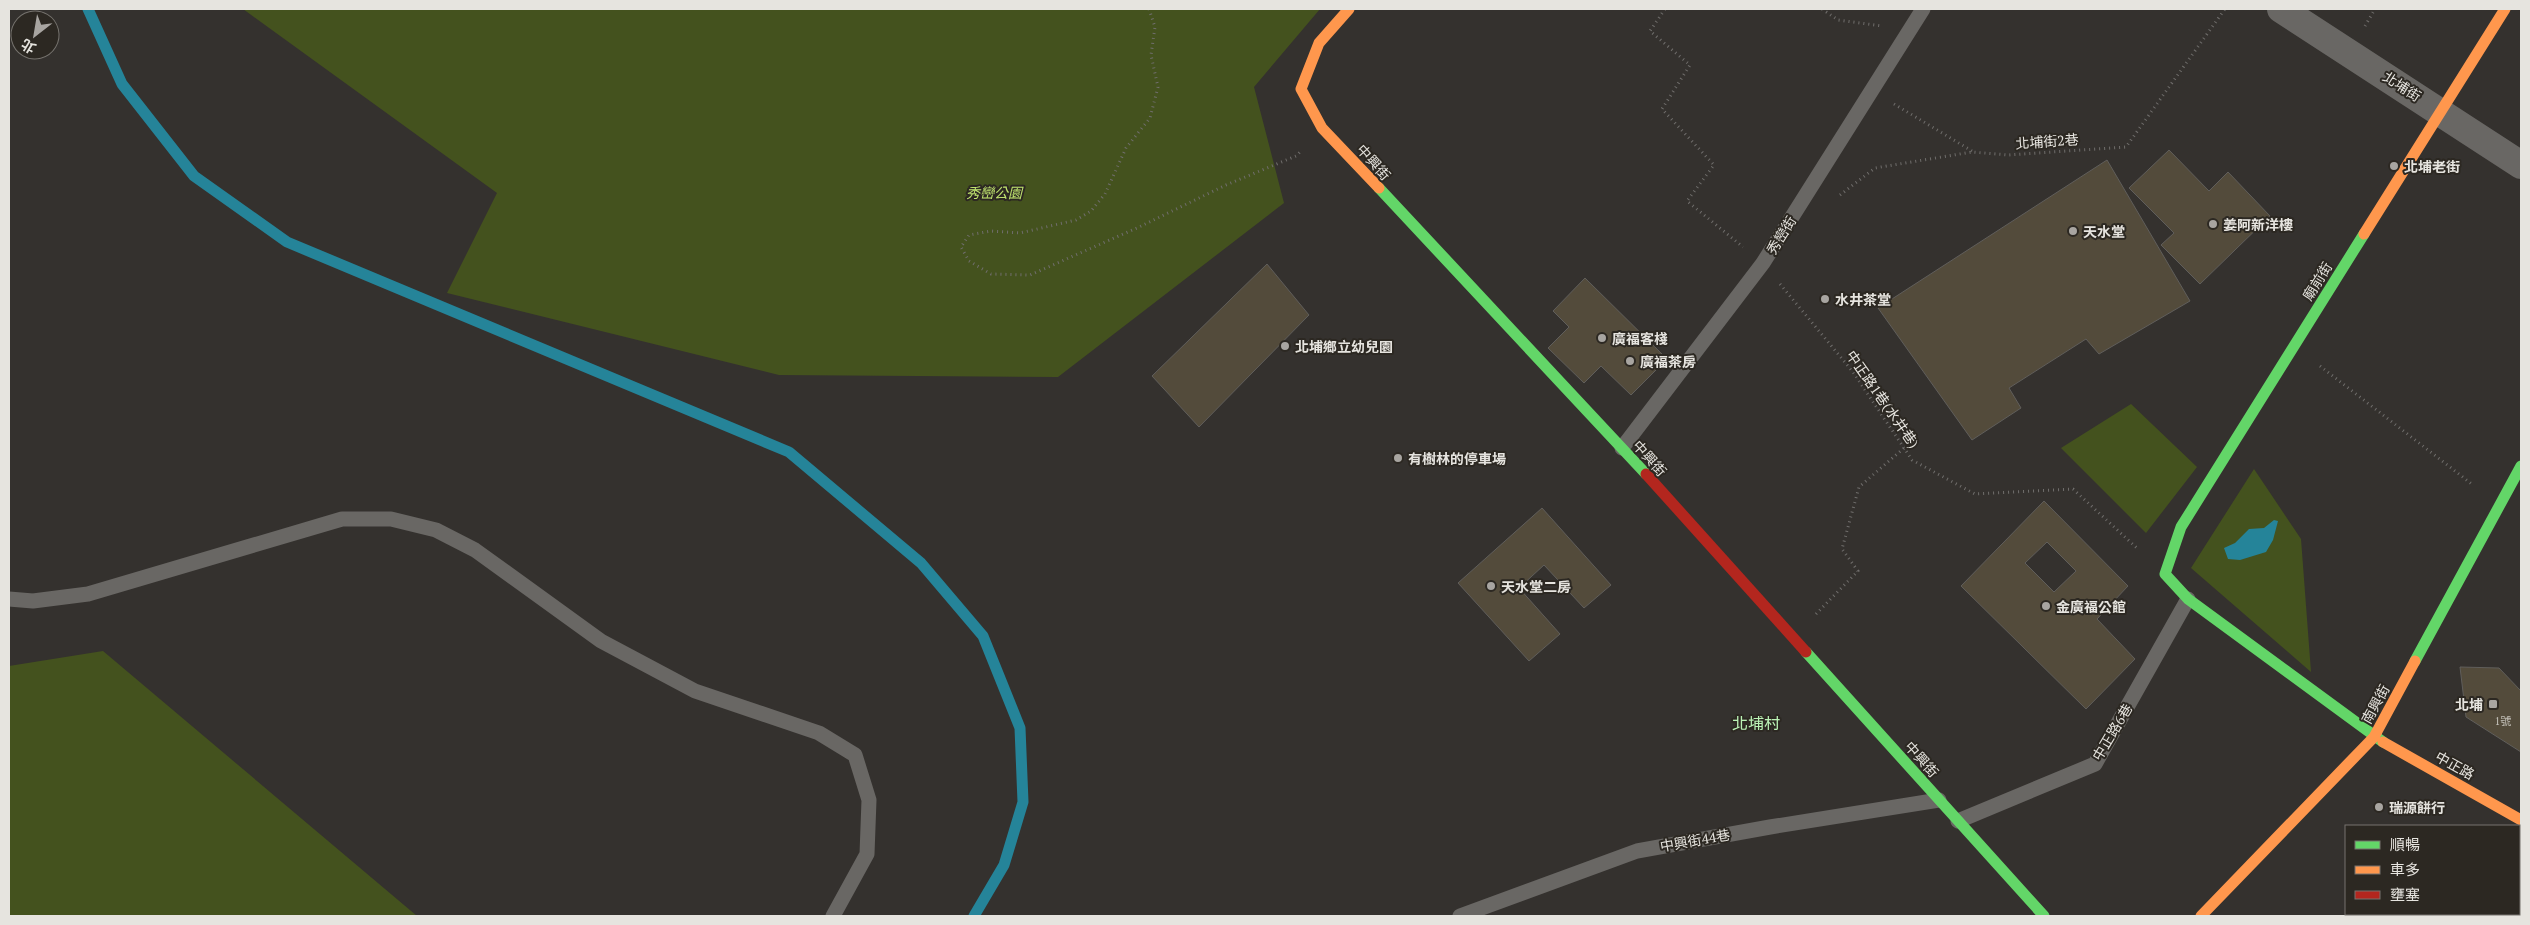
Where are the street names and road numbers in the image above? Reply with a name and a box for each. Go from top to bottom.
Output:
street label: 北埔街 [2379,67,2425,105]
street label: 北埔街2巷 [2015,129,2079,153]
street label: 中興街 [1353,140,1395,184]
street label: 秀巒街 [1762,212,1800,258]
street label: 廟前街 [2298,258,2336,304]
street label: 中正路1巷(水井巷) [1842,346,1924,452]
street label: 中興街 [1629,436,1671,480]
street label: 南興街 [2357,681,2393,727]
street label: 中正路6巷 [2088,700,2136,764]
street label: 中興街 [1901,737,1943,781]
street label: 中正路 [2432,747,2478,783]
street label: 中興街44巷 [1658,824,1732,856]

